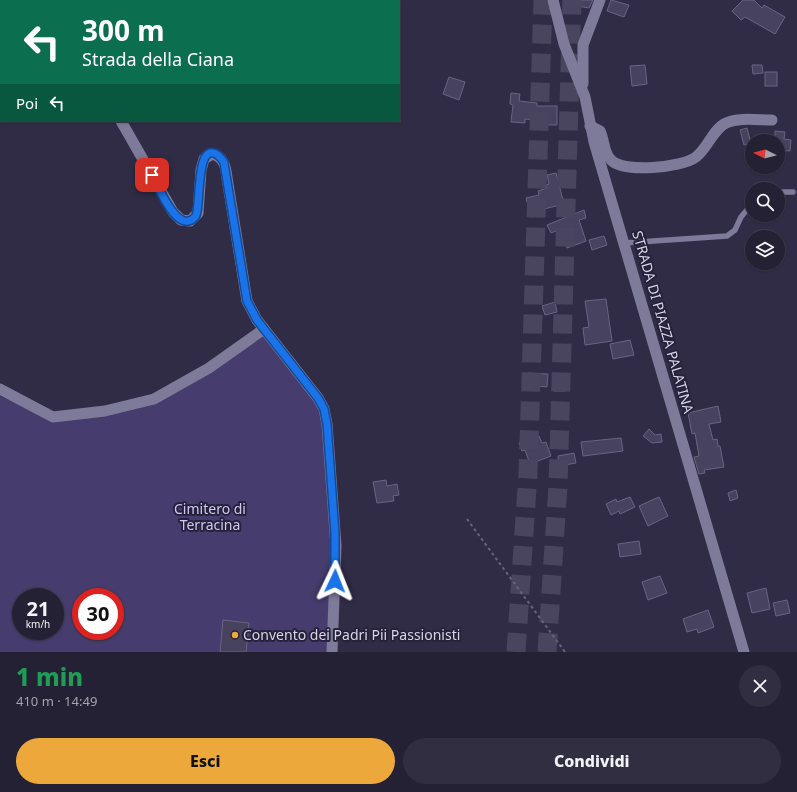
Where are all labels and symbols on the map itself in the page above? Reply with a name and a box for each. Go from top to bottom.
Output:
north arrow [745,134,785,174]
pin [135,158,169,192]
street label: STRADA DI PIAZZA PALATINA [628,228,699,415]
park label: Cimitero di Terracina [174,499,246,534]
position arrow [314,560,356,602]
speed limit sign: 30 [72,588,124,640]
place label: Convento dei Padri Pii Passionisti [243,625,460,644]
marker: Convento dei Padri Pii Passionisti [230,630,240,640]

